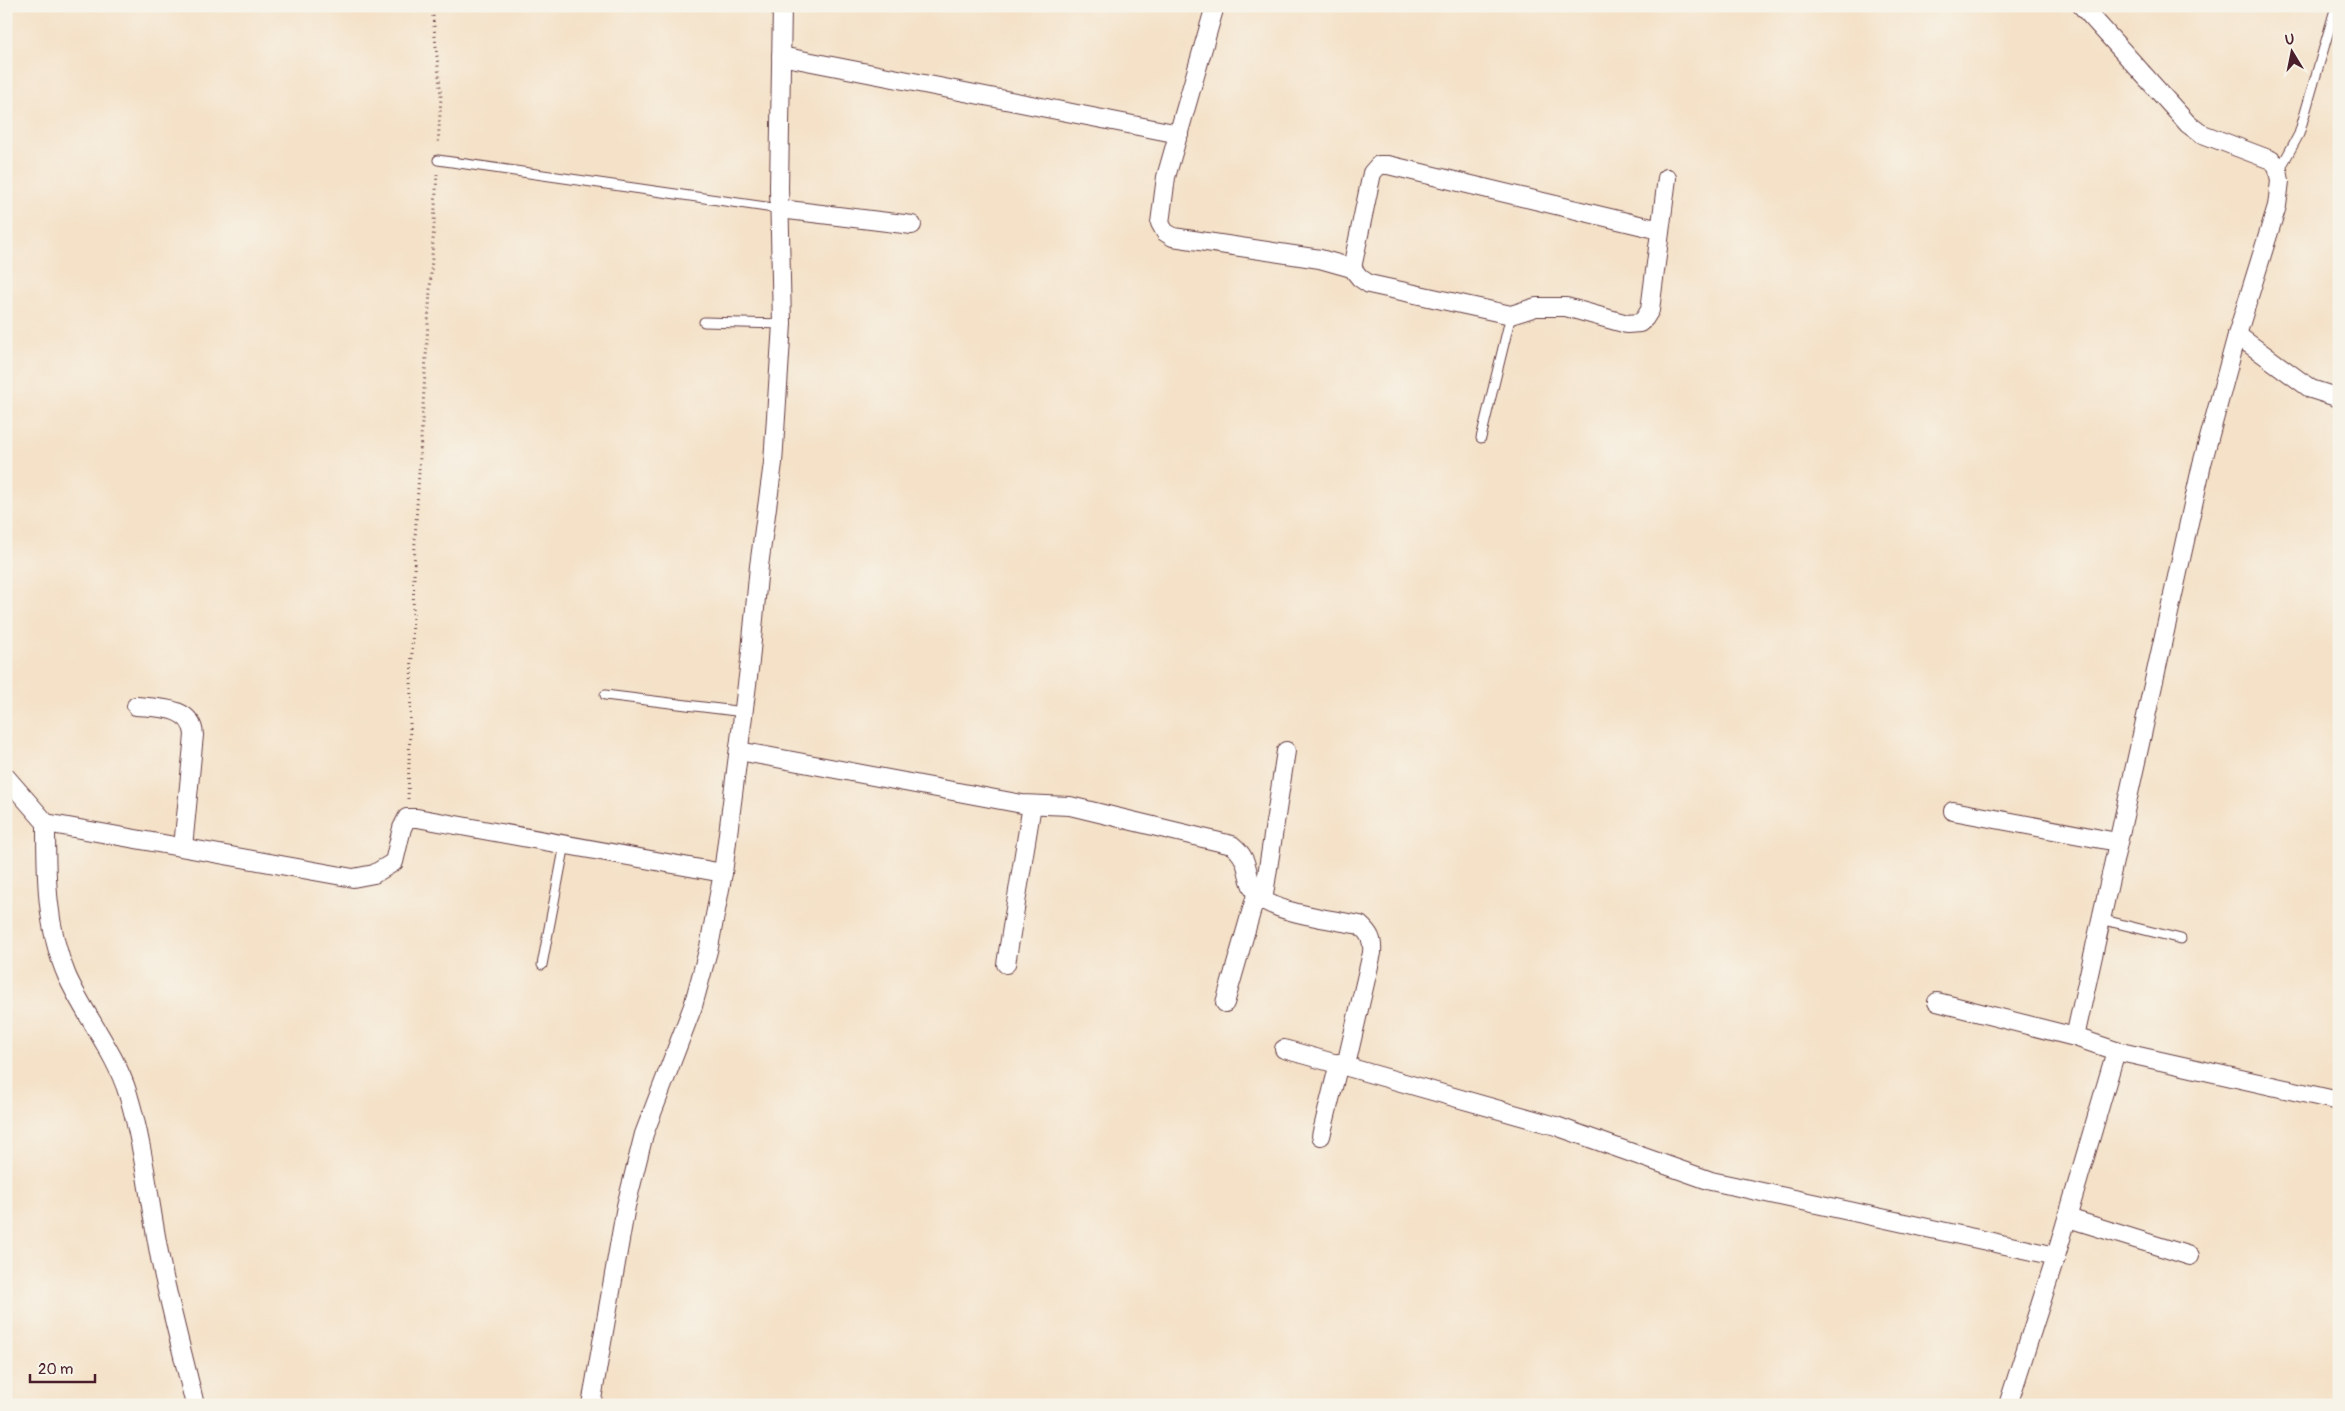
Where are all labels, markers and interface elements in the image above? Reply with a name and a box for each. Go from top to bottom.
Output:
north arrow [2268,28,2318,78]
text: U [2284,31,2296,49]
scale bar [30,1351,95,1383]
text: 20 m [38,1360,73,1379]

